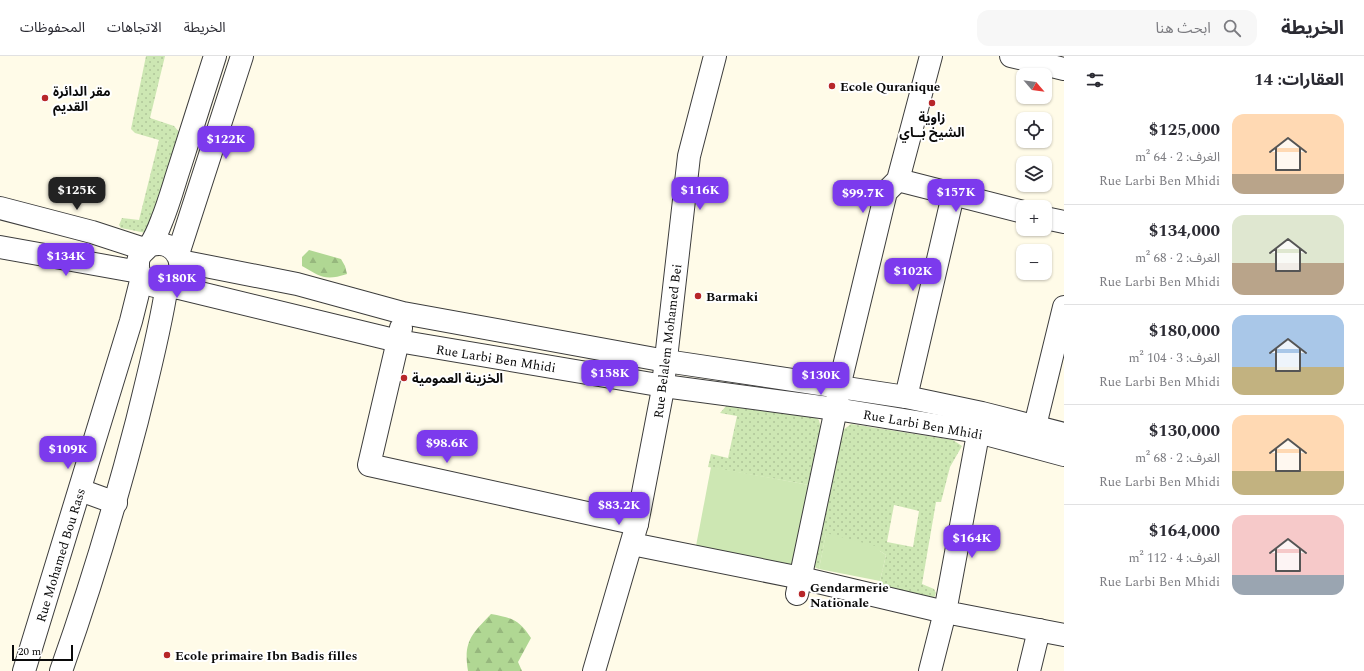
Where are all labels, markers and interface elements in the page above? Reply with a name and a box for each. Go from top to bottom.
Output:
search box [977,10,1257,46]
text: الخريطة [1281,14,1344,43]
text: المحفوظات [20,17,85,38]
text: الاتجاهات [107,17,162,38]
text: الخريطة [184,17,226,38]
text: ابحث هنا [1155,17,1211,40]
icon: search [1221,17,1243,39]
text: العقارات: 14 [1254,67,1344,93]
north arrow [1016,68,1052,104]
map controls [1016,68,1052,280]
icon: filters [1084,69,1106,91]
place label: Ecole Quranique [840,77,940,97]
marker: Ecole Quranique [827,81,837,91]
place label: مقر الدائرة القديم [53,82,111,117]
marker: مقر الدائرة القديم [40,93,50,103]
marker: زاوية الشيخ بــاي [927,98,937,108]
place label: زاوية الشيخ بــاي [899,108,965,143]
button: locate [1016,112,1052,148]
text: $125,000 [1149,117,1220,143]
pin: $122K [198,126,254,160]
text: $122K [206,129,246,149]
icon: home [1264,130,1312,178]
text: الغرف: 2 · 64 m² [1135,147,1220,167]
button: layers [1016,156,1052,192]
text: Rue Larbi Ben Mhidi [1099,171,1220,191]
pin: $125K [49,177,105,211]
pin: $116K [672,177,728,211]
pin: $157K [928,179,984,213]
text: $125K [57,180,97,200]
text: $116K [680,180,720,200]
pin: $99.7K [830,180,896,214]
text: $157K [936,182,976,202]
text: $99.7K [842,183,884,203]
button: + [1016,200,1052,236]
text: $134,000 [1149,218,1220,244]
icon: home [1264,231,1312,279]
pin: $134K [38,243,94,277]
button: − [1016,244,1052,280]
text: $134K [46,246,86,266]
text: الغرف: 2 · 68 m² [1135,248,1220,268]
pin: $102K [885,258,941,292]
text: $102K [893,261,933,281]
street label: Rue Belalem Mohamed Bei [649,263,687,419]
pin: $180K [149,265,205,299]
text: $180K [157,268,197,288]
text: Rue Larbi Ben Mhidi [1099,272,1220,292]
place label: Barmaki [706,287,758,307]
marker: Barmaki [693,291,703,301]
text: $180,000 [1149,318,1220,344]
icon: home [1264,331,1312,379]
street label: Rue Larbi Ben Mhidi [435,340,557,378]
text: الغرف: 3 · 104 m² [1128,348,1220,368]
pin: $158K [582,360,638,394]
pin: $130K [793,362,849,396]
text: $158K [590,363,630,383]
text: $130K [801,365,841,385]
place label: الخزينة العمومية [412,369,503,389]
text: Rue Larbi Ben Mhidi [1099,372,1220,392]
marker: الخزينة العمومية [399,373,409,383]
street label: Rue Larbi Ben Mhidi [862,405,984,445]
text: $130,000 [1149,418,1220,444]
pin: $98.6K [414,430,480,464]
icon: home [1264,431,1312,479]
text: $98.6K [426,433,468,453]
pin: $109K [40,436,96,470]
text: $109K [48,439,88,459]
text: الغرف: 2 · 68 m² [1135,448,1220,468]
text: Rue Larbi Ben Mhidi [1099,472,1220,492]
street label: Rue Mohamed Bou Rass [31,486,91,625]
pin: $83.2K [586,492,652,526]
text: $83.2K [598,495,640,515]
text: $164,000 [1149,518,1220,544]
pin: $164K [944,525,1000,559]
text: $164K [952,528,992,548]
icon: home [1264,531,1312,579]
text: الغرف: 4 · 112 m² [1128,548,1220,568]
text: Rue Larbi Ben Mhidi [1099,572,1220,592]
place label: Gendarmerie Nationale [810,578,889,613]
marker: Gendarmerie Nationale [797,589,807,599]
scale bar [12,643,73,662]
text: 20 m [18,643,41,660]
place label: Ecole primaire Ibn Badis filles [175,646,357,666]
marker: Ecole primaire Ibn Badis filles [162,650,172,660]

